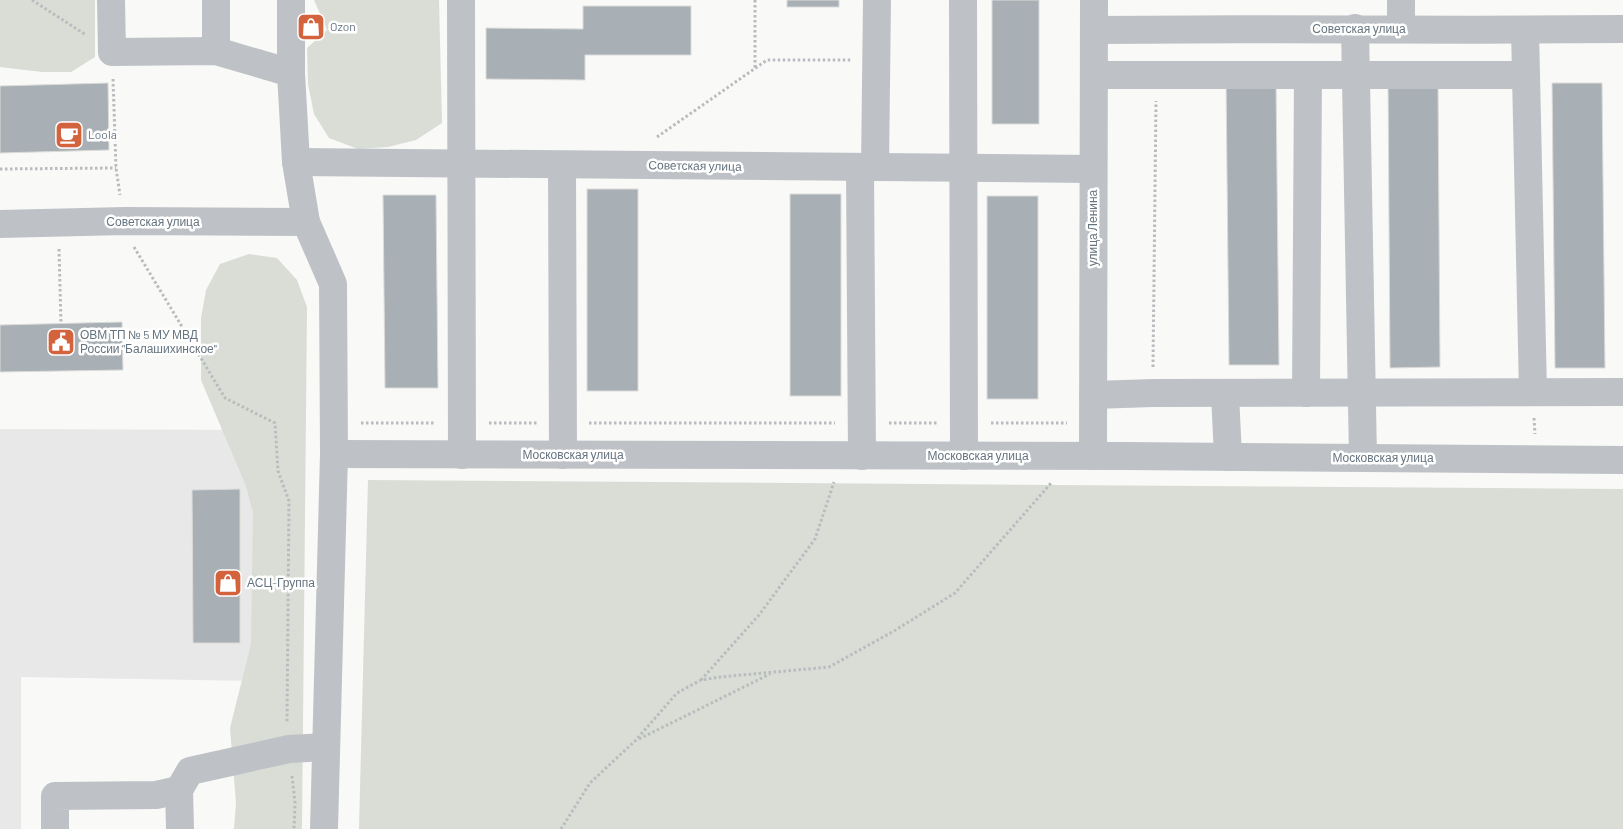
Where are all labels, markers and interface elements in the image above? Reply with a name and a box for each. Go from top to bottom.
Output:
shop icon: Ozon [296,12,326,42]
place label: Ozon [330,19,356,33]
street label: Советская улица [1312,21,1406,36]
cafe icon: Loola [54,120,84,150]
place label: Loola [88,127,117,141]
street label: Советская улица [648,157,742,174]
street label: улица Ленина [1085,189,1100,266]
street label: Советская улица [106,214,200,229]
public building icon: ОВМ ТП № 5 МУ МВД России "Балашихинское" [46,327,76,357]
place label: ОВМ ТП № 5 МУ МВД России "Балашихинское" [80,327,217,355]
street label: Московская улица [522,447,624,462]
street label: Московская улица [927,448,1029,463]
street label: Московская улица [1332,450,1434,465]
shop icon: АСЦ-Группа [213,568,243,598]
place label: АСЦ-Группа [247,575,315,590]

